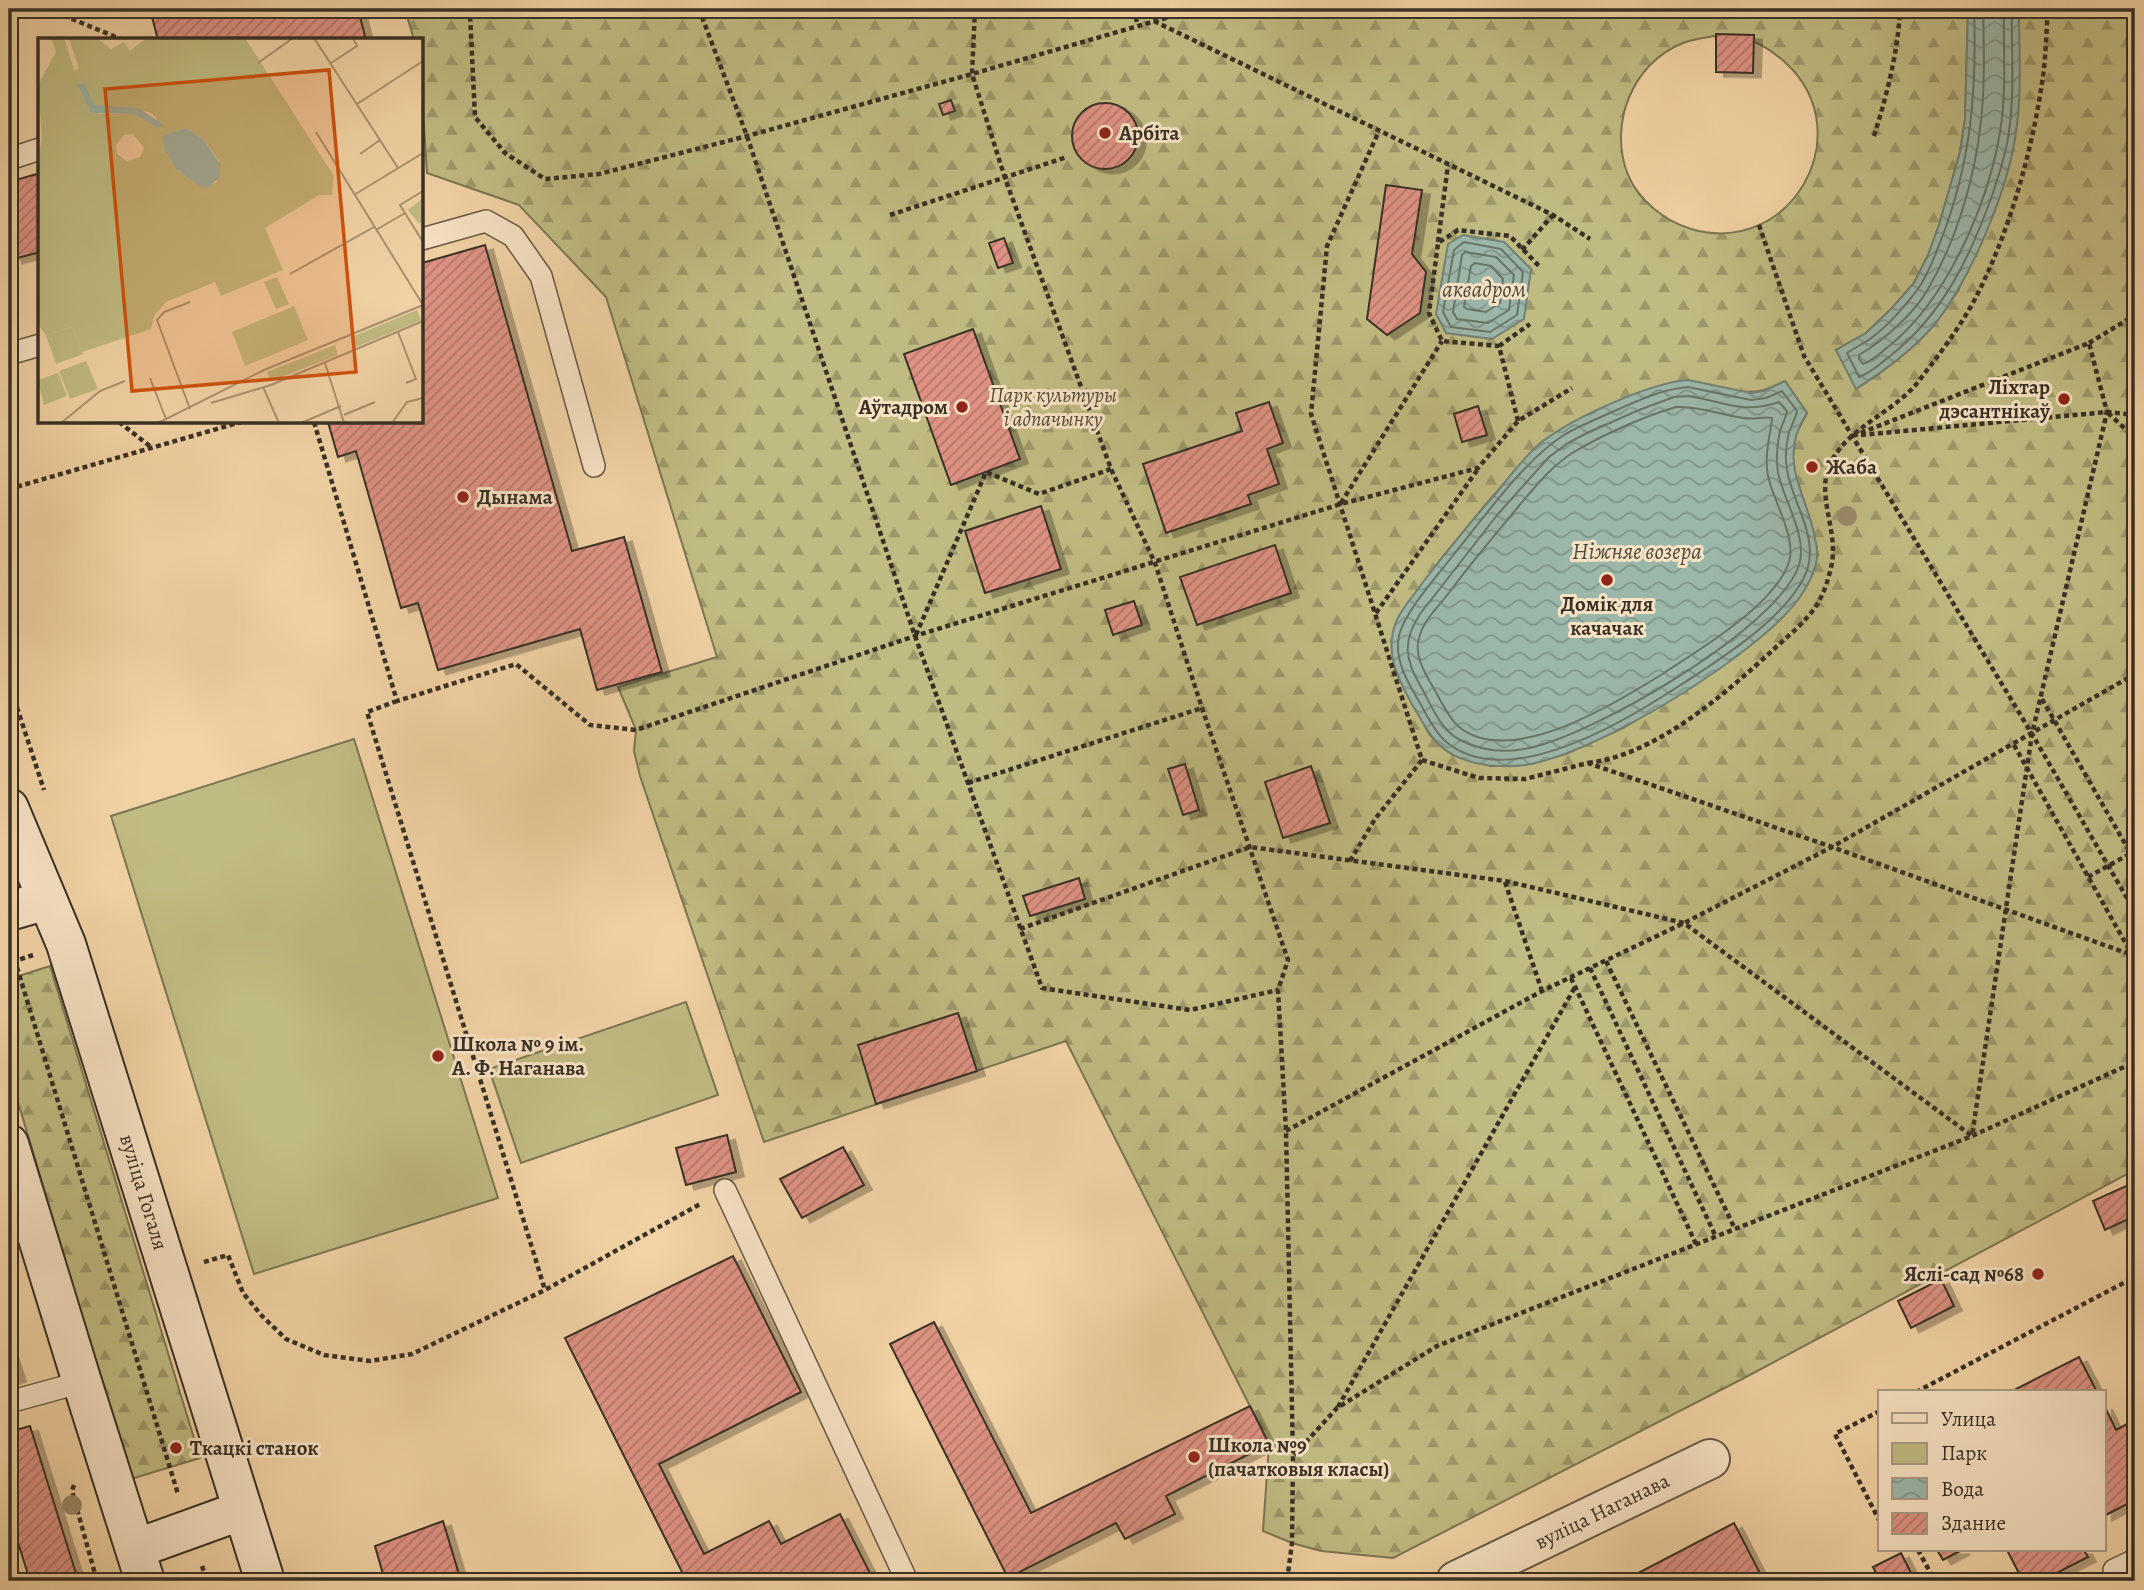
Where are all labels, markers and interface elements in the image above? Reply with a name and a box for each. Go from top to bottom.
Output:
inset map [38,38,424,424]
place label: Арбіта [1118,119,1180,147]
marker: Арбіта [1097,125,1113,141]
water label: аквадром [1442,274,1526,305]
place label: Ліхтар дэсантнікаў [1938,373,2051,425]
park label: Парк культуры і адпачынку [989,381,1117,433]
marker: Ліхтар дэсантнікаў [2056,391,2072,407]
place label: Аўтадром [858,393,948,421]
marker: Аўтадром [954,399,970,415]
place label: Жаба [1826,453,1877,481]
marker: Жаба [1804,459,1820,475]
place label: Дынама [477,483,553,511]
marker: Дынама [455,489,471,505]
water label: Ніжняе возера [1572,536,1702,567]
marker: Домік для качачак [1599,572,1615,588]
place label: Домік для качачак [1561,590,1653,642]
place label: Школа № 9 ім. А. Ф. Наганава [451,1030,585,1082]
marker: Школа № 9 ім. А. Ф. Наганава [430,1048,446,1064]
street label: вуліца Гогаля [113,1131,175,1253]
place label: Яслі-сад №68 [1904,1260,2024,1288]
marker: Яслі-сад №68 [2030,1266,2046,1282]
legend [1878,1390,2106,1552]
text: Улица [1941,1405,1996,1433]
place label: Школа №9 (пачатковыя класы) [1208,1431,1389,1483]
place label: Ткацкі станок [190,1434,319,1462]
text: Парк [1941,1439,1987,1467]
marker: Ткацкі станок [168,1440,184,1456]
marker: Школа №9 (пачатковыя класы) [1186,1449,1202,1465]
street label: вуліца Наганава [1530,1466,1674,1556]
text: Вода [1941,1475,1984,1503]
text: Здание [1941,1509,2006,1537]

